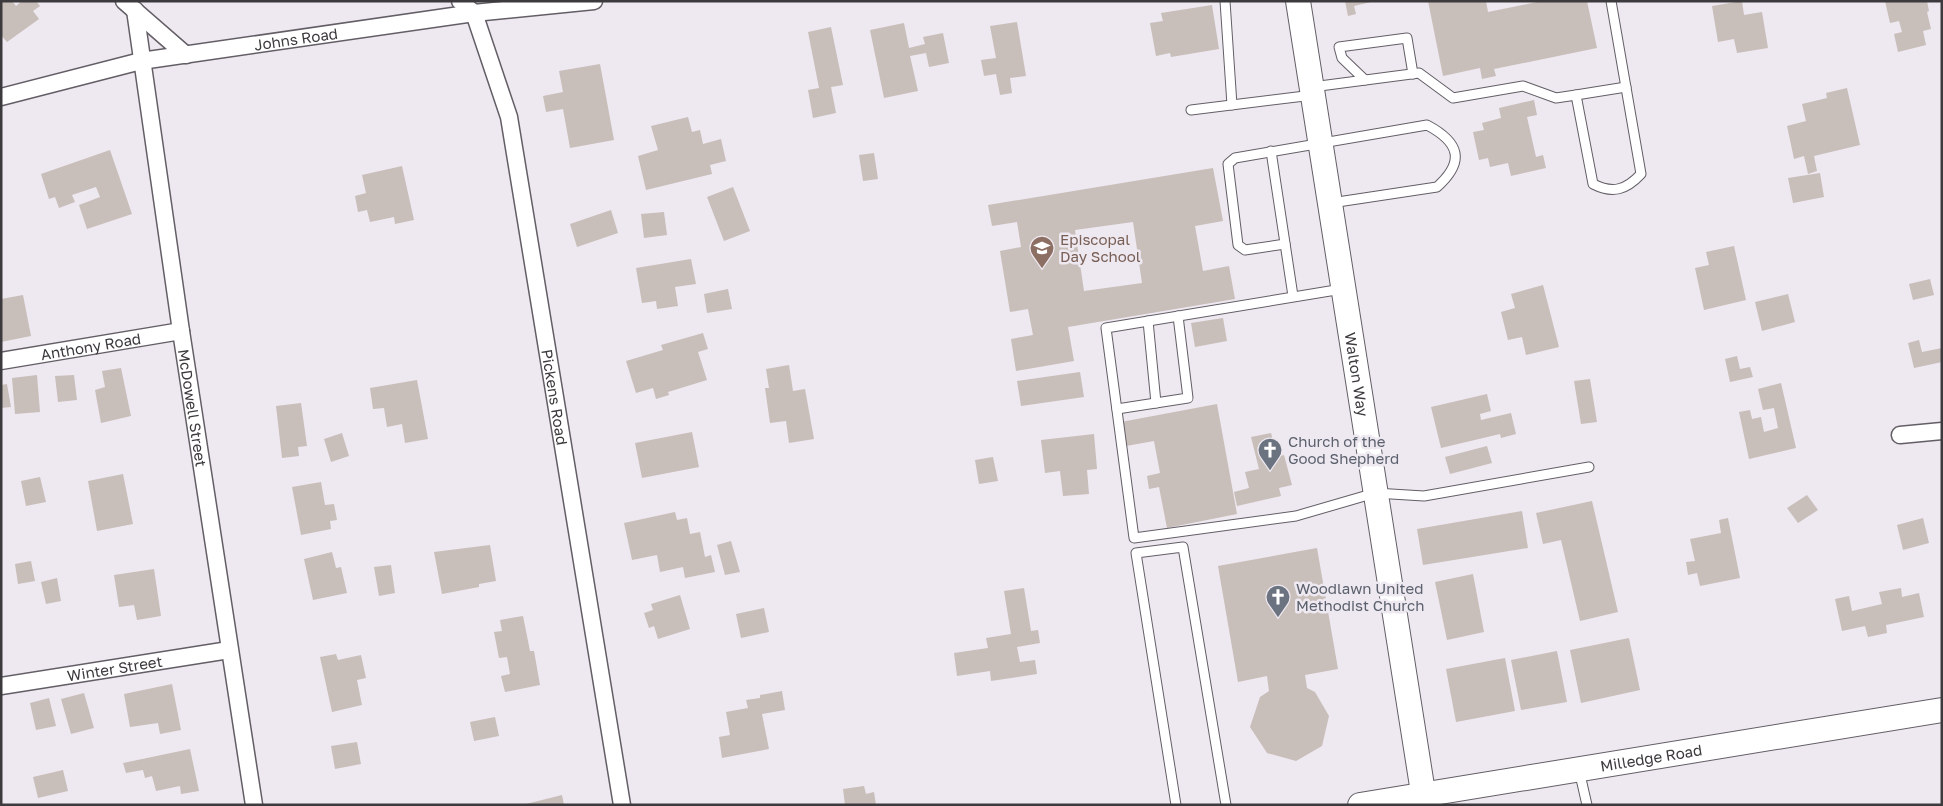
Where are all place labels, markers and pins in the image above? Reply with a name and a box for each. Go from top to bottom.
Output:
place label: Episcopal Day School [1060,230,1141,265]
school or university icon: Episcopal Day School [1029,235,1055,269]
place label: Church of the Good Shepherd [1288,432,1399,467]
church icon: Church of the Good Shepherd [1257,437,1283,471]
place label: Woodlawn United Methodist Church [1296,579,1424,614]
church icon: Woodlawn United Methodist Church [1265,584,1291,618]

